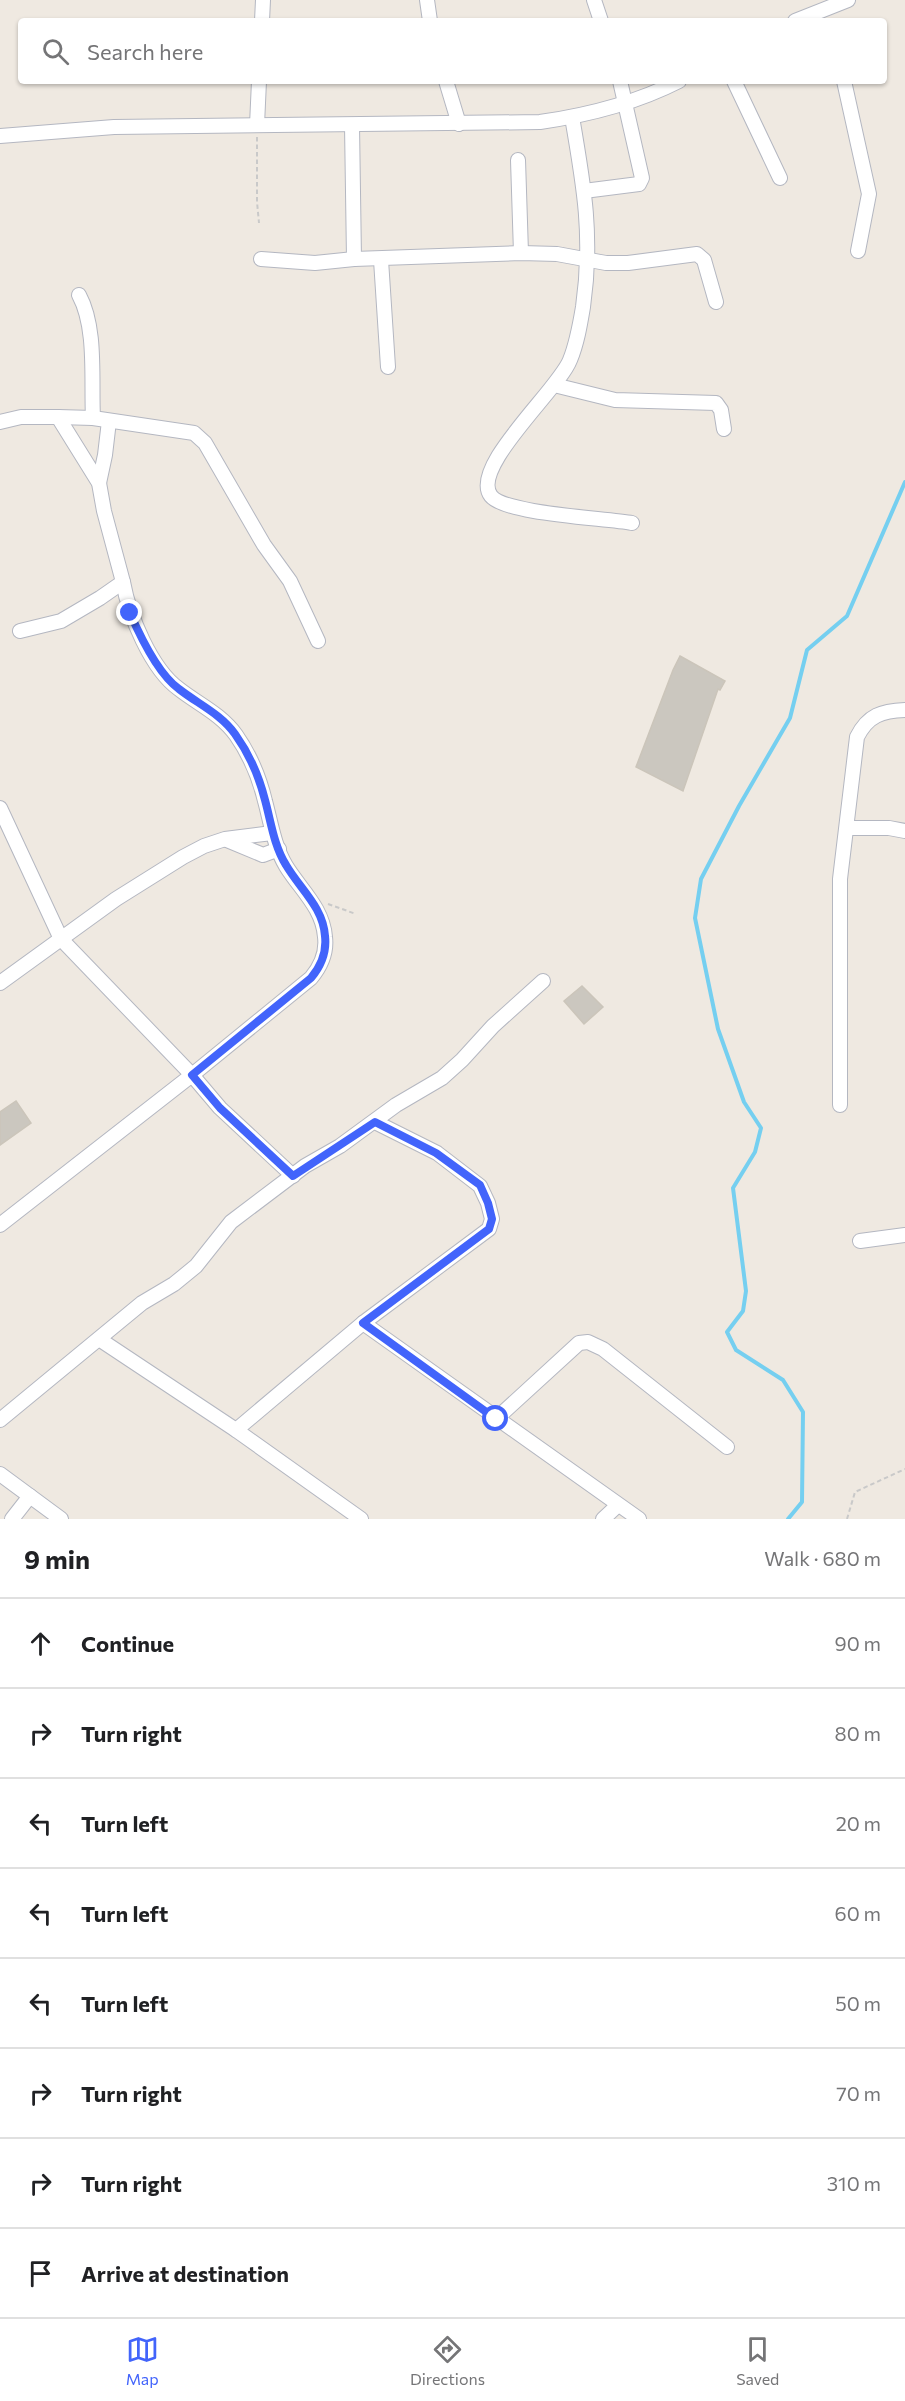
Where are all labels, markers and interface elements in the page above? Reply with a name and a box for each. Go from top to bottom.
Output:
search box [18,18,887,84]
icon: search [39,35,72,68]
text: Search here [87,38,203,65]
route end [116,599,142,625]
route start [482,1405,508,1431]
text: 9 min [24,1543,90,1574]
text: Walk · 680 m [764,1546,881,1570]
icon: ahead [24,1627,57,1660]
text: Continue [81,1630,174,1657]
text: 90 m [835,1631,881,1655]
icon: right [24,1717,57,1750]
text: Turn right [81,1720,182,1747]
text: 80 m [835,1721,881,1745]
icon: left [24,1807,57,1840]
text: Turn left [81,1810,168,1837]
text: 20 m [836,1811,881,1835]
icon: left [24,1897,57,1930]
text: Turn left [81,1900,168,1927]
text: 60 m [835,1901,881,1925]
icon: left [24,1987,57,2020]
text: Turn left [81,1990,168,2017]
text: 50 m [835,1991,881,2015]
icon: right [24,2077,57,2110]
text: Turn right [81,2080,182,2107]
text: 70 m [836,2081,881,2105]
icon: right [24,2167,57,2200]
text: Turn right [81,2170,182,2197]
text: 310 m [827,2171,881,2195]
icon: arrive [24,2257,57,2290]
text: Arrive at destination [81,2260,289,2287]
tab: Map [126,2333,159,2388]
tab: Directions [410,2333,485,2388]
tab: Saved [736,2333,779,2388]

